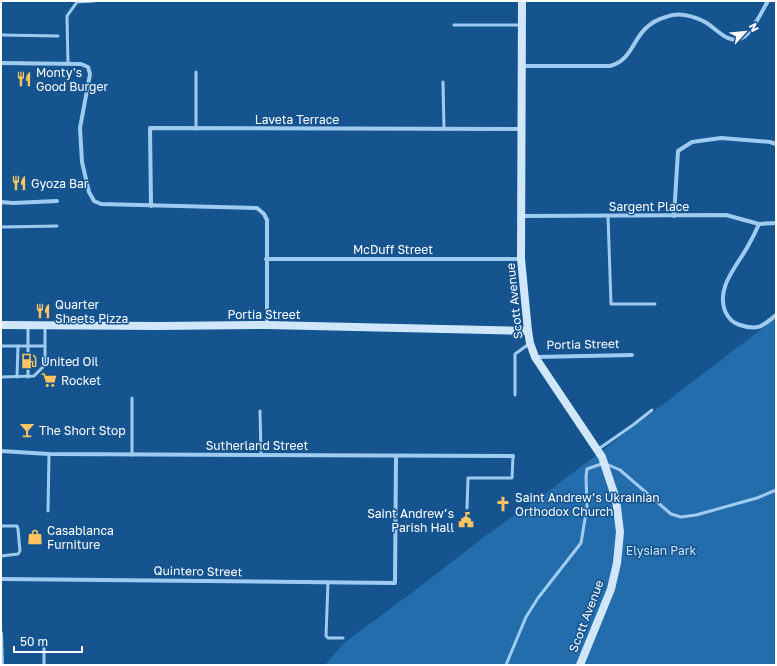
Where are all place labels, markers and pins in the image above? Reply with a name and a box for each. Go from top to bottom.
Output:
place label: Monty's Good Burger [36,65,108,94]
restaurant icon: Monty's Good Burger [15,70,33,88]
restaurant icon: Gyoza Bar [10,174,28,192]
place label: Gyoza Bar [31,176,89,191]
place label: Quarter Sheets Pizza [55,297,128,326]
restaurant icon: Quarter Sheets Pizza [34,302,52,320]
fuel station icon: United Oil [20,352,38,370]
place label: United Oil [41,354,99,369]
supermarket icon: Rocket [40,371,58,389]
place label: Rocket [61,373,101,388]
bar icon: The Short Stop [18,421,36,439]
place label: The Short Stop [39,423,126,438]
place label: Saint Andrew’s Ukrainian Orthodox Church [515,490,660,519]
church icon: Saint Andrew’s Ukrainian Orthodox Church [494,495,512,513]
place label: Saint Andrew’s Parish Hall [367,506,454,535]
public building icon: Saint Andrew’s Parish Hall [457,511,475,529]
place label: Casablanca Furniture [47,523,114,552]
shop icon: Casablanca Furniture [26,528,44,546]

